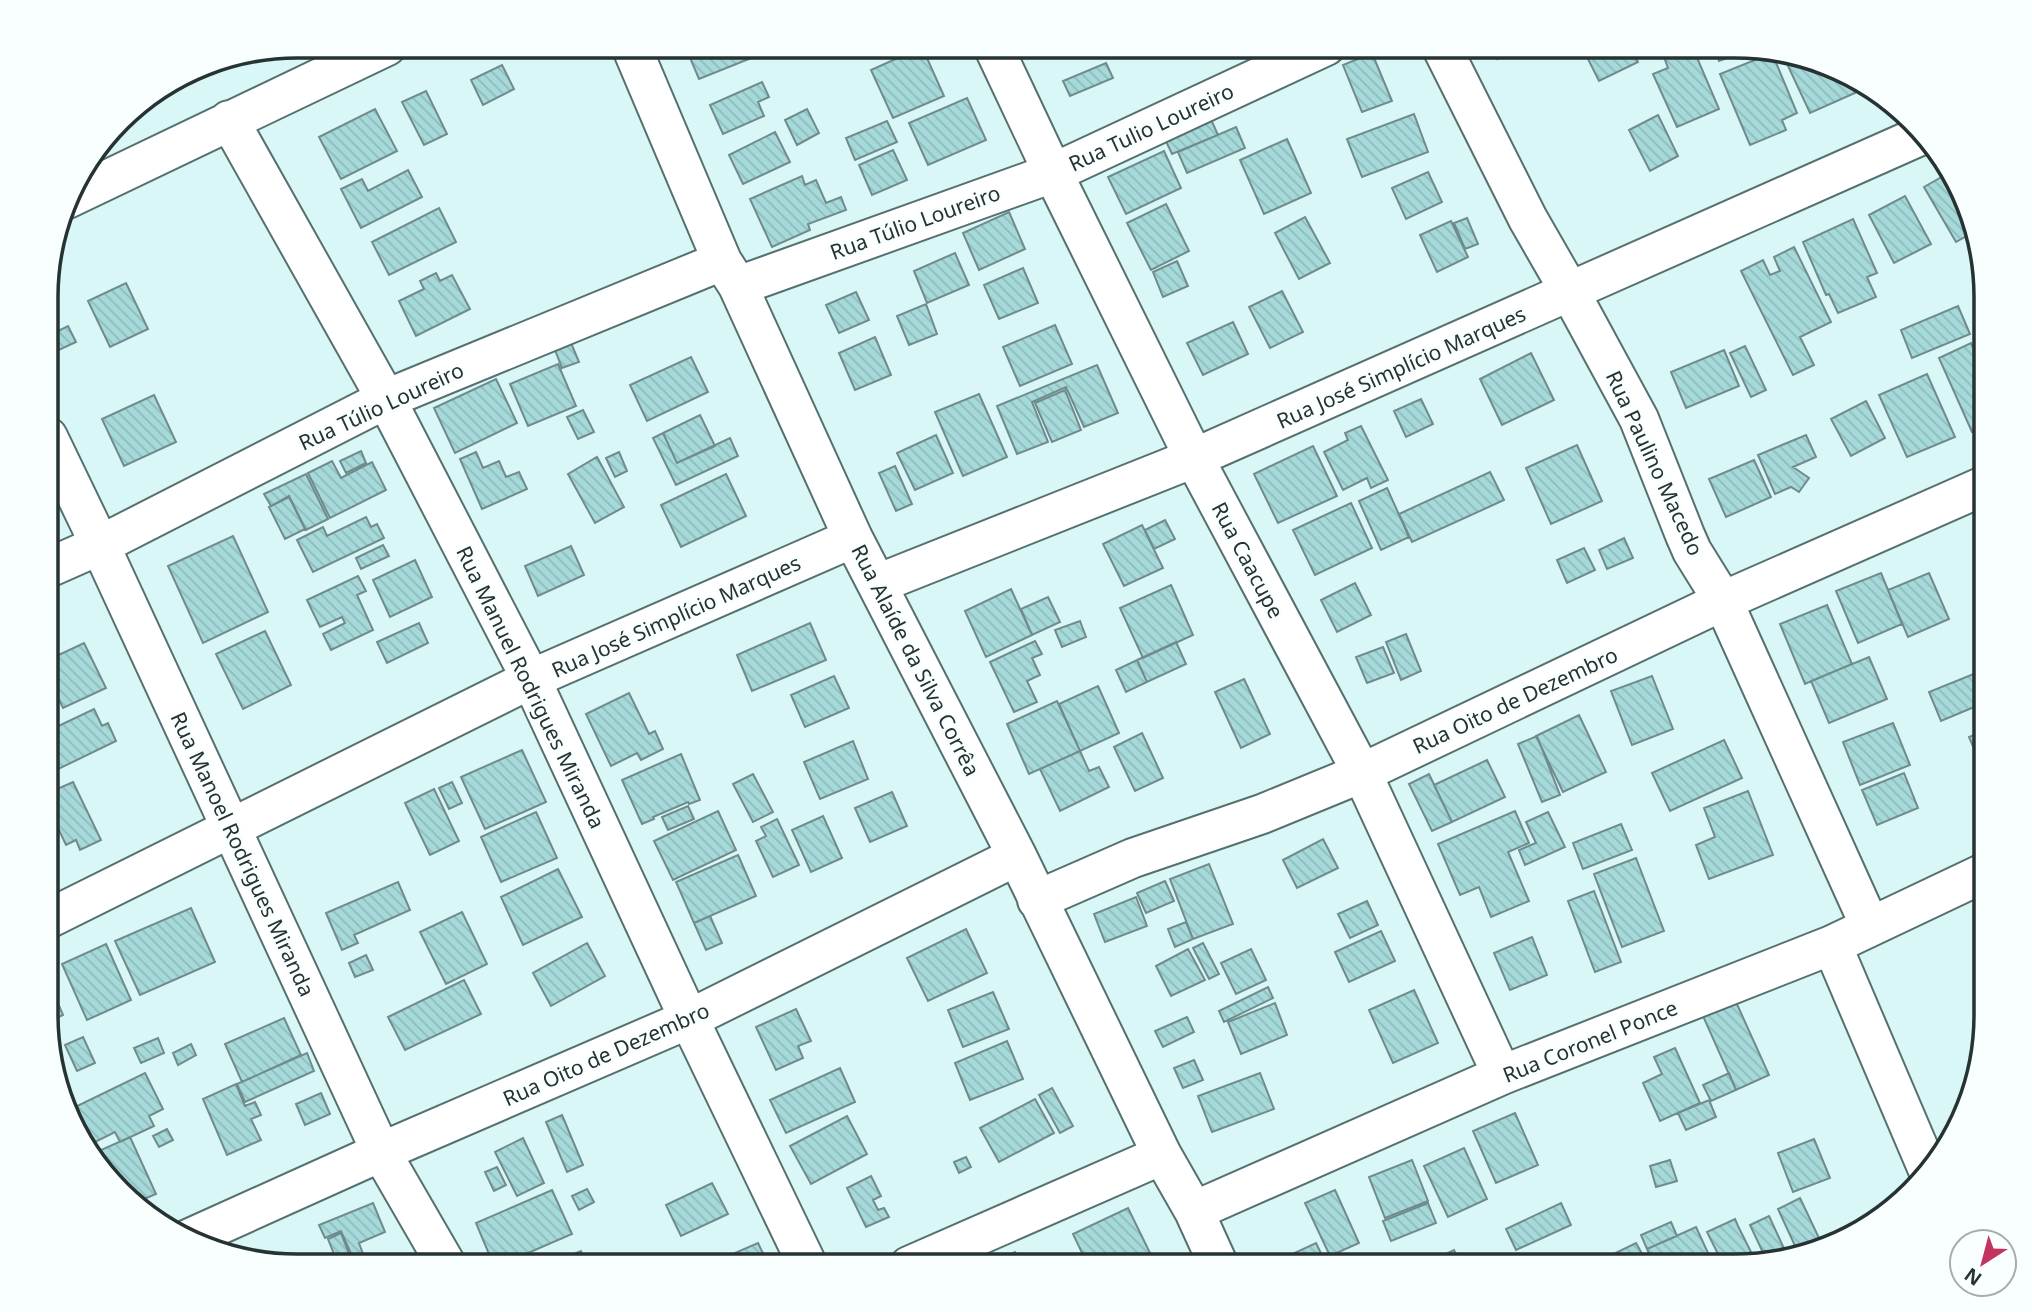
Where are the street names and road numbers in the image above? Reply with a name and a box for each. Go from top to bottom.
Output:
street label: Rua Tulio Loureiro [1064,76,1238,178]
street label: Rua Túlio Loureiro [826,178,1004,266]
street label: Rua José Simplício Marques [1272,299,1530,435]
street label: Rua Túlio Loureiro [294,355,468,457]
street label: Rua Paulino Macedo [1600,366,1710,560]
street label: Rua Caacupe [1206,497,1290,623]
street label: Rua Alaíde da Silva Corrêa [845,539,987,781]
street label: Rua Manuel Rodrigues Miranda [450,541,612,833]
street label: Rua José Simplício Marques [547,548,805,684]
street label: Rua Oito de Dezembro [1408,640,1622,760]
street label: Rua Manoel Rodrigues Miranda [165,707,321,1001]
street label: Rua Coronel Ponce [1498,993,1682,1089]
street label: Rua Oito de Dezembro [498,996,714,1112]

